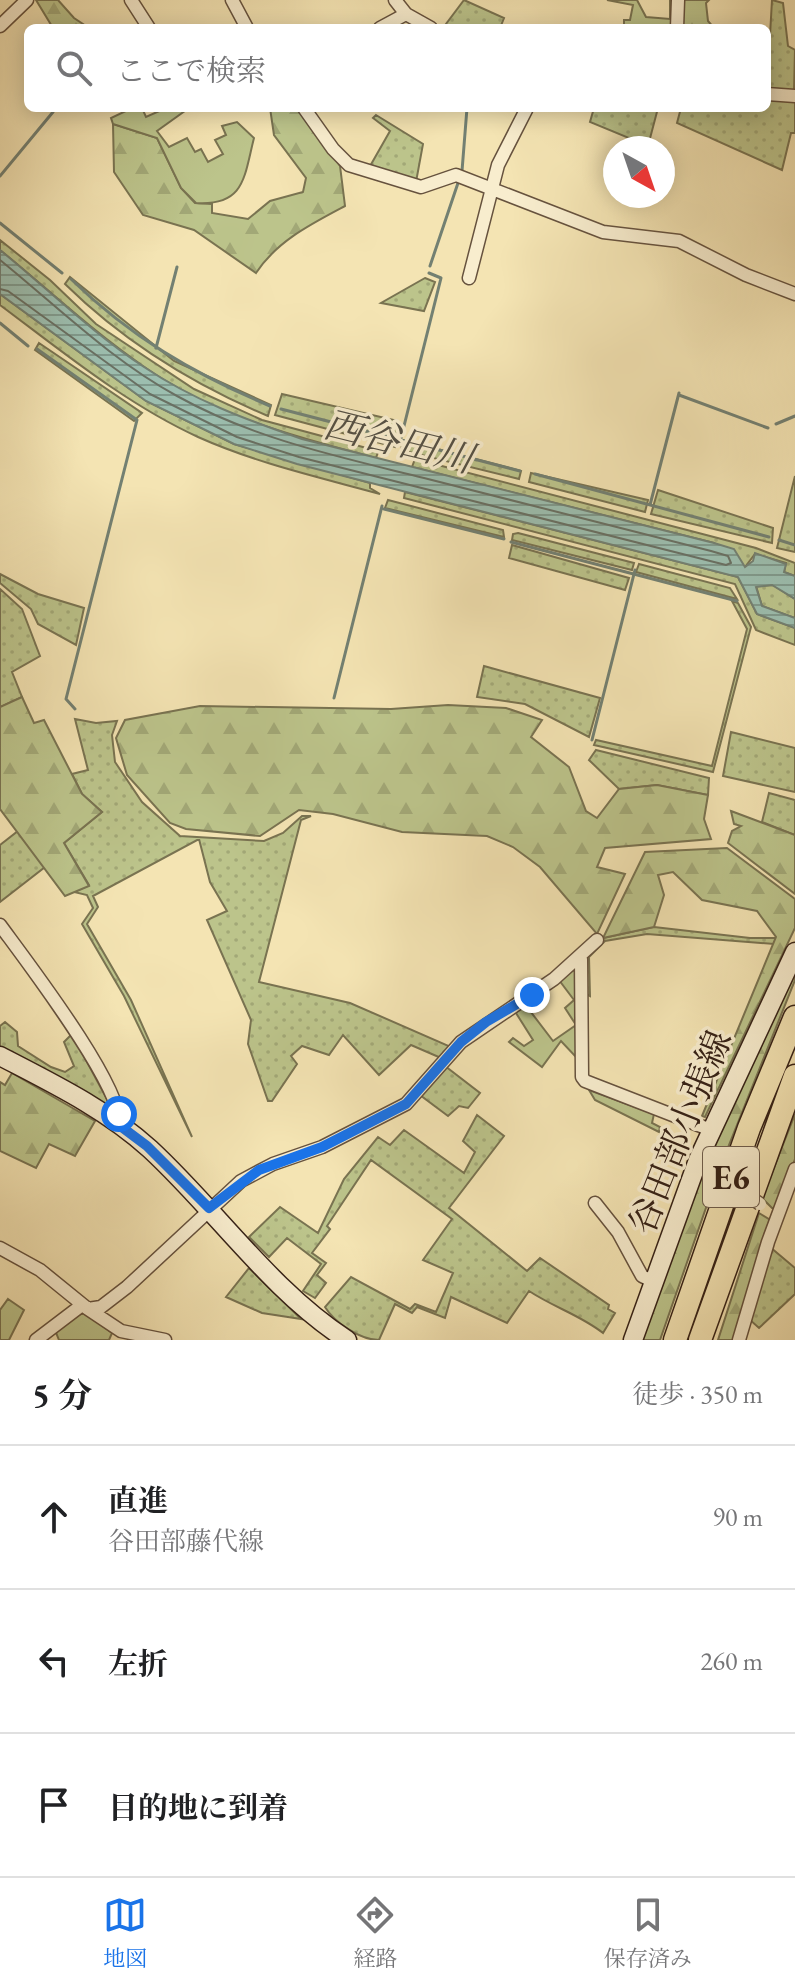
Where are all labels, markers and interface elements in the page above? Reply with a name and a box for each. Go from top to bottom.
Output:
search box [24,24,771,112]
icon: search [52,46,96,90]
text: ここで検索 [116,51,266,90]
north arrow [603,136,675,208]
water label: 西谷田川 [319,399,483,484]
route end [514,977,550,1013]
street label: 谷田部小張線 [618,1023,742,1241]
route start [101,1096,137,1132]
road number: E6 [703,1147,759,1207]
text: 5 分 [32,1373,92,1417]
text: 徒歩 · 350 m [633,1377,763,1411]
text: 直進 [108,1481,168,1520]
icon: ahead [32,1495,76,1539]
text: 90 m [713,1500,763,1534]
text: 谷田部藤代線 [108,1524,264,1558]
icon: left [32,1639,76,1683]
text: 左折 [108,1644,168,1683]
text: 260 m [700,1644,763,1678]
icon: arrive [32,1783,76,1827]
text: 目的地に到着 [108,1788,288,1827]
tab: 地図 [103,1893,147,1973]
tab: 経路 [353,1893,398,1973]
tab: 保存済み [604,1893,692,1973]

